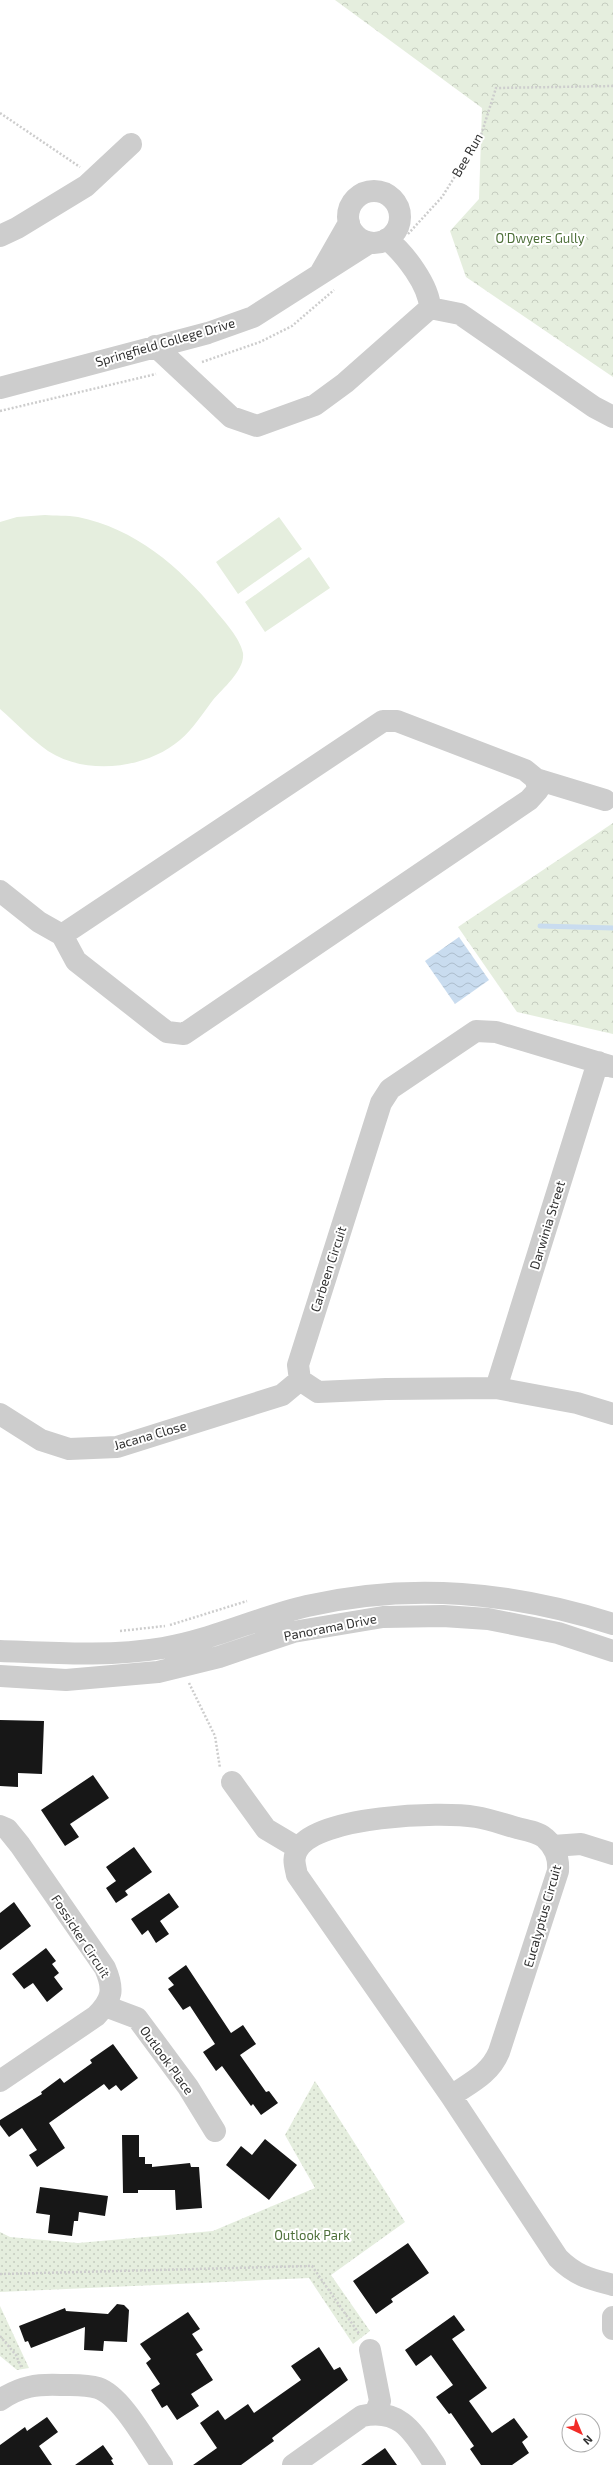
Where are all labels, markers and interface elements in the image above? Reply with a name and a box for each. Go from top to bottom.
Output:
street label: Bee Run [448,130,486,180]
park label: O'Dwyers Gully [495,230,585,246]
street label: Springfield College Drive [93,314,237,370]
street label: Darwinia Street [526,1179,568,1271]
street label: Carbeen Circuit [307,1224,349,1314]
street label: Jacana Close [112,1417,188,1453]
street label: Panorama Drive [282,1610,378,1644]
street label: Eucalyptus Circuit [520,1863,564,1969]
street label: Fossicker Circuit [48,1891,114,1981]
street label: Outlook Place [137,2023,197,2097]
park label: Outlook Park [274,2227,350,2243]
north arrow [561,2413,601,2453]
text: N [581,2433,596,2448]

